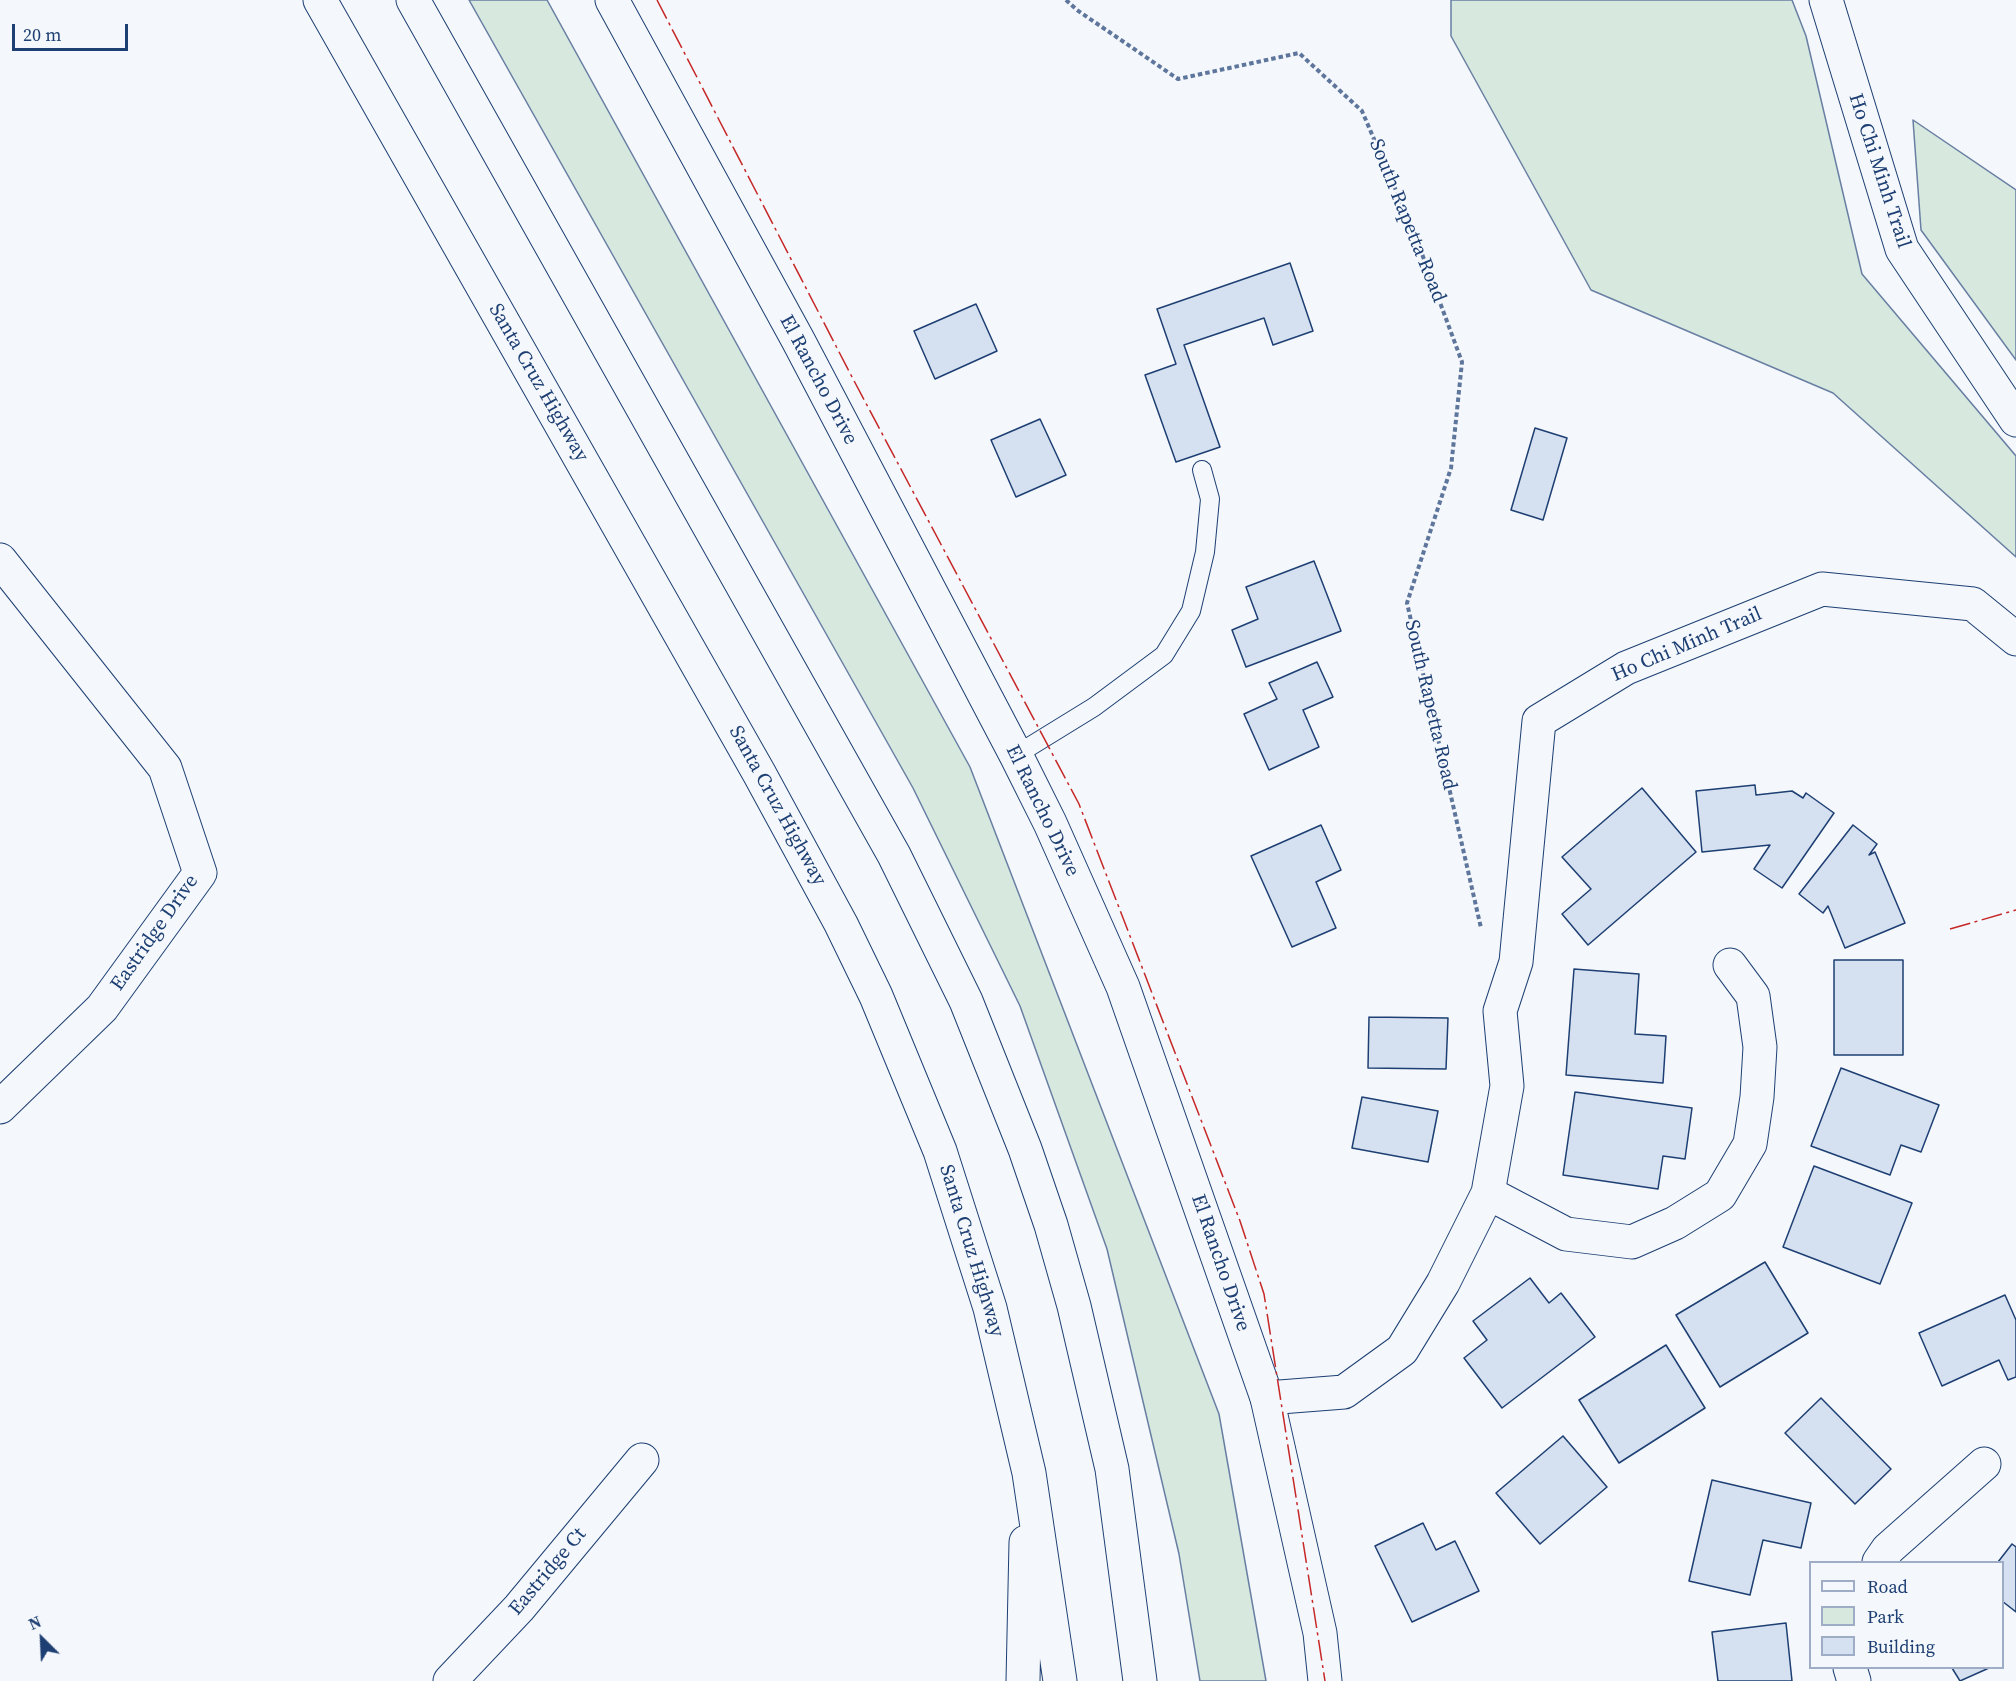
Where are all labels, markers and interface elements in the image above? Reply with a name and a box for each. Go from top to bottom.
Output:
scale bar [15,12,130,50]
text: 20 m [23,22,61,47]
street label: Ho Chi Minh Trail [1843,91,1915,251]
street label: South Rapetta Road [1363,136,1451,306]
street label: Santa Cruz Highway [483,300,593,466]
street label: El Rancho Drive [774,311,862,449]
street label: Ho Chi Minh Trail [1608,603,1766,687]
street label: South Rapetta Road [1399,618,1461,792]
street label: Santa Cruz Highway [723,722,831,890]
street label: El Rancho Drive [1000,741,1084,881]
street label: Eastridge Drive [106,870,204,996]
street label: Santa Cruz Highway [933,1162,1009,1340]
street label: El Rancho Drive [1185,1191,1255,1335]
street label: Eastridge Ct [504,1523,592,1621]
legend [1809,1561,2004,1669]
text: Road [1867,1574,1908,1599]
text: Park [1867,1604,1904,1629]
north arrow [12,1609,72,1669]
text: N [25,1610,44,1635]
text: Building [1867,1634,1935,1659]

